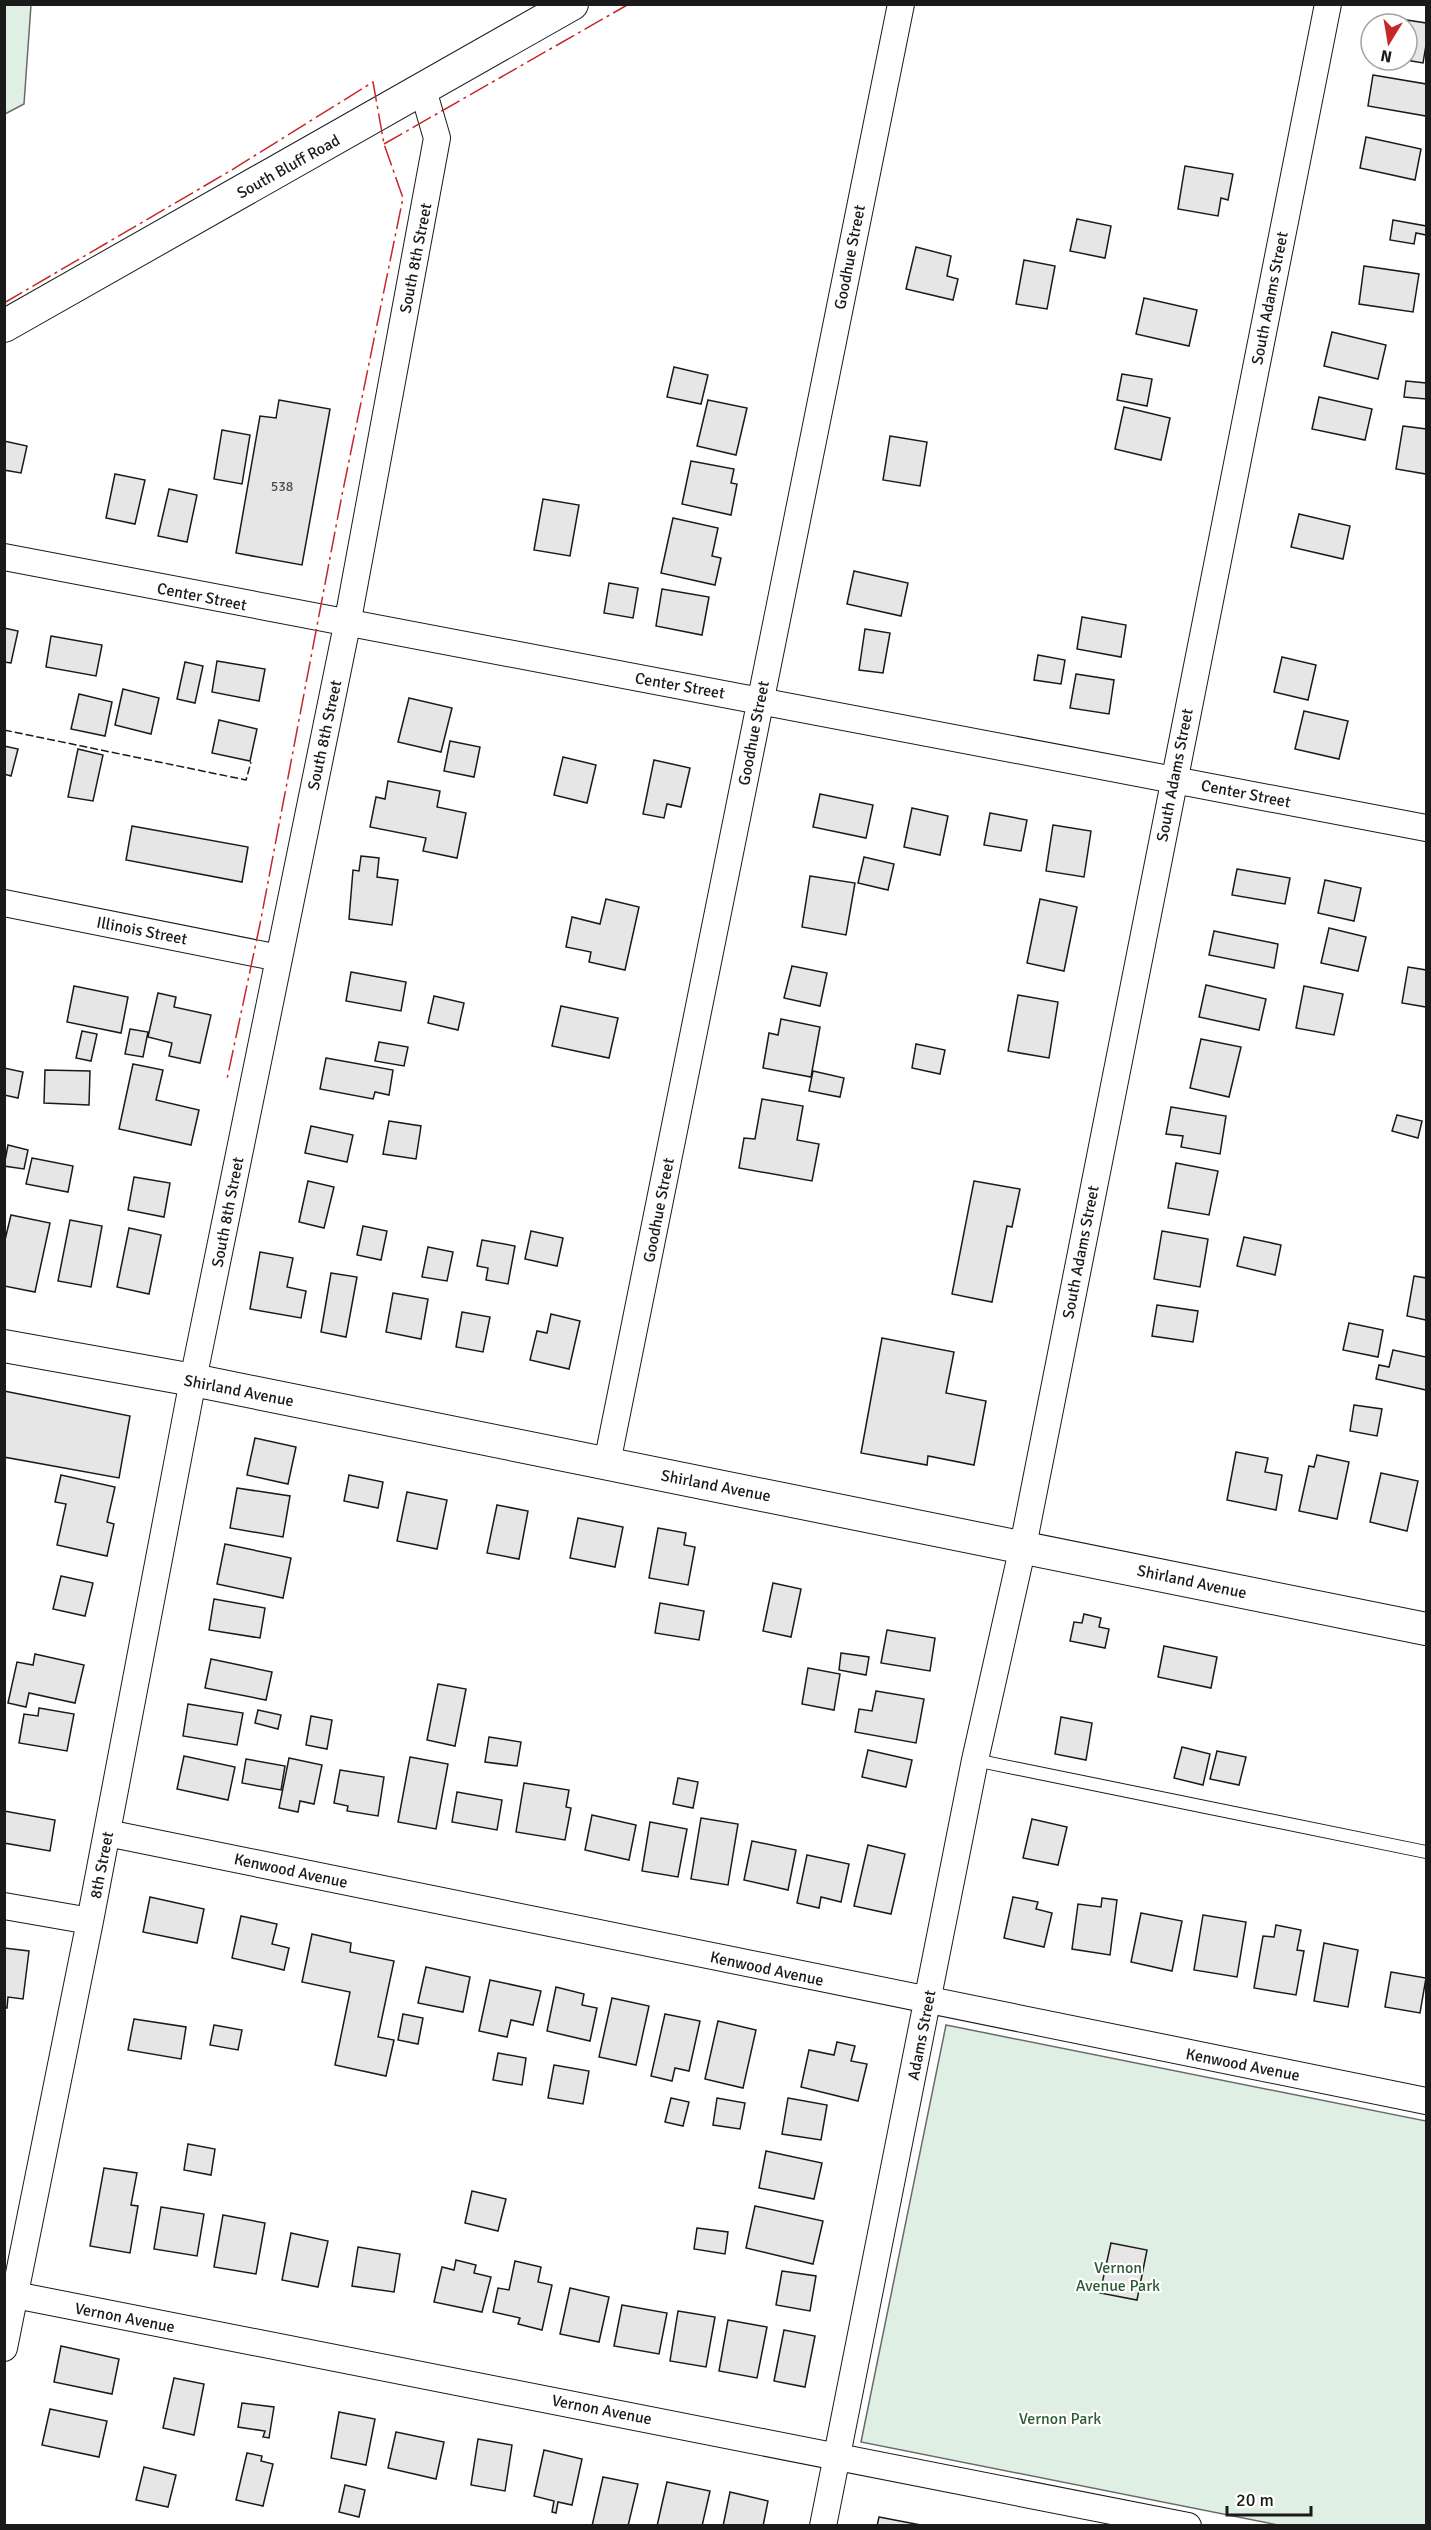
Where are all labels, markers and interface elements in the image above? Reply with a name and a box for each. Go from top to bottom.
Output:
north arrow [1359,12,1419,72]
text: N [1379,45,1394,67]
street label: South Bluff Road [233,130,344,203]
street label: South 8th Street [395,201,437,315]
street label: Goodhue Street [830,203,870,311]
street label: South Adams Street [1247,230,1293,366]
house number: 538 [271,478,293,495]
street label: Center Street [155,578,249,616]
street label: Center Street [633,668,727,704]
street label: South 8th Street [304,678,346,792]
street label: Goodhue Street [734,679,774,787]
street label: South Adams Street [1152,707,1198,843]
street label: Center Street [1199,775,1293,813]
street label: Illinois Street [95,912,189,950]
street label: South 8th Street [207,1155,249,1269]
street label: Goodhue Street [639,1156,679,1264]
street label: South Adams Street [1058,1184,1104,1320]
street label: Shirland Avenue [182,1371,295,1411]
street label: Shirland Avenue [659,1466,772,1506]
street label: Shirland Avenue [1135,1561,1248,1603]
street label: 8th Street [86,1829,118,1901]
street label: Kenwood Avenue [232,1849,350,1893]
street label: Kenwood Avenue [708,1947,826,1991]
street label: Adams Street [903,1988,941,2082]
street label: Kenwood Avenue [1184,2044,1302,2086]
park label: Vernon Avenue Park [1076,2258,1160,2296]
street label: Vernon Avenue [73,2298,177,2337]
street label: Vernon Avenue [550,2390,654,2429]
park label: Vernon Park [1019,2409,1101,2429]
scale bar [1227,2479,1311,2517]
text: 20 m [1236,2489,1274,2511]

